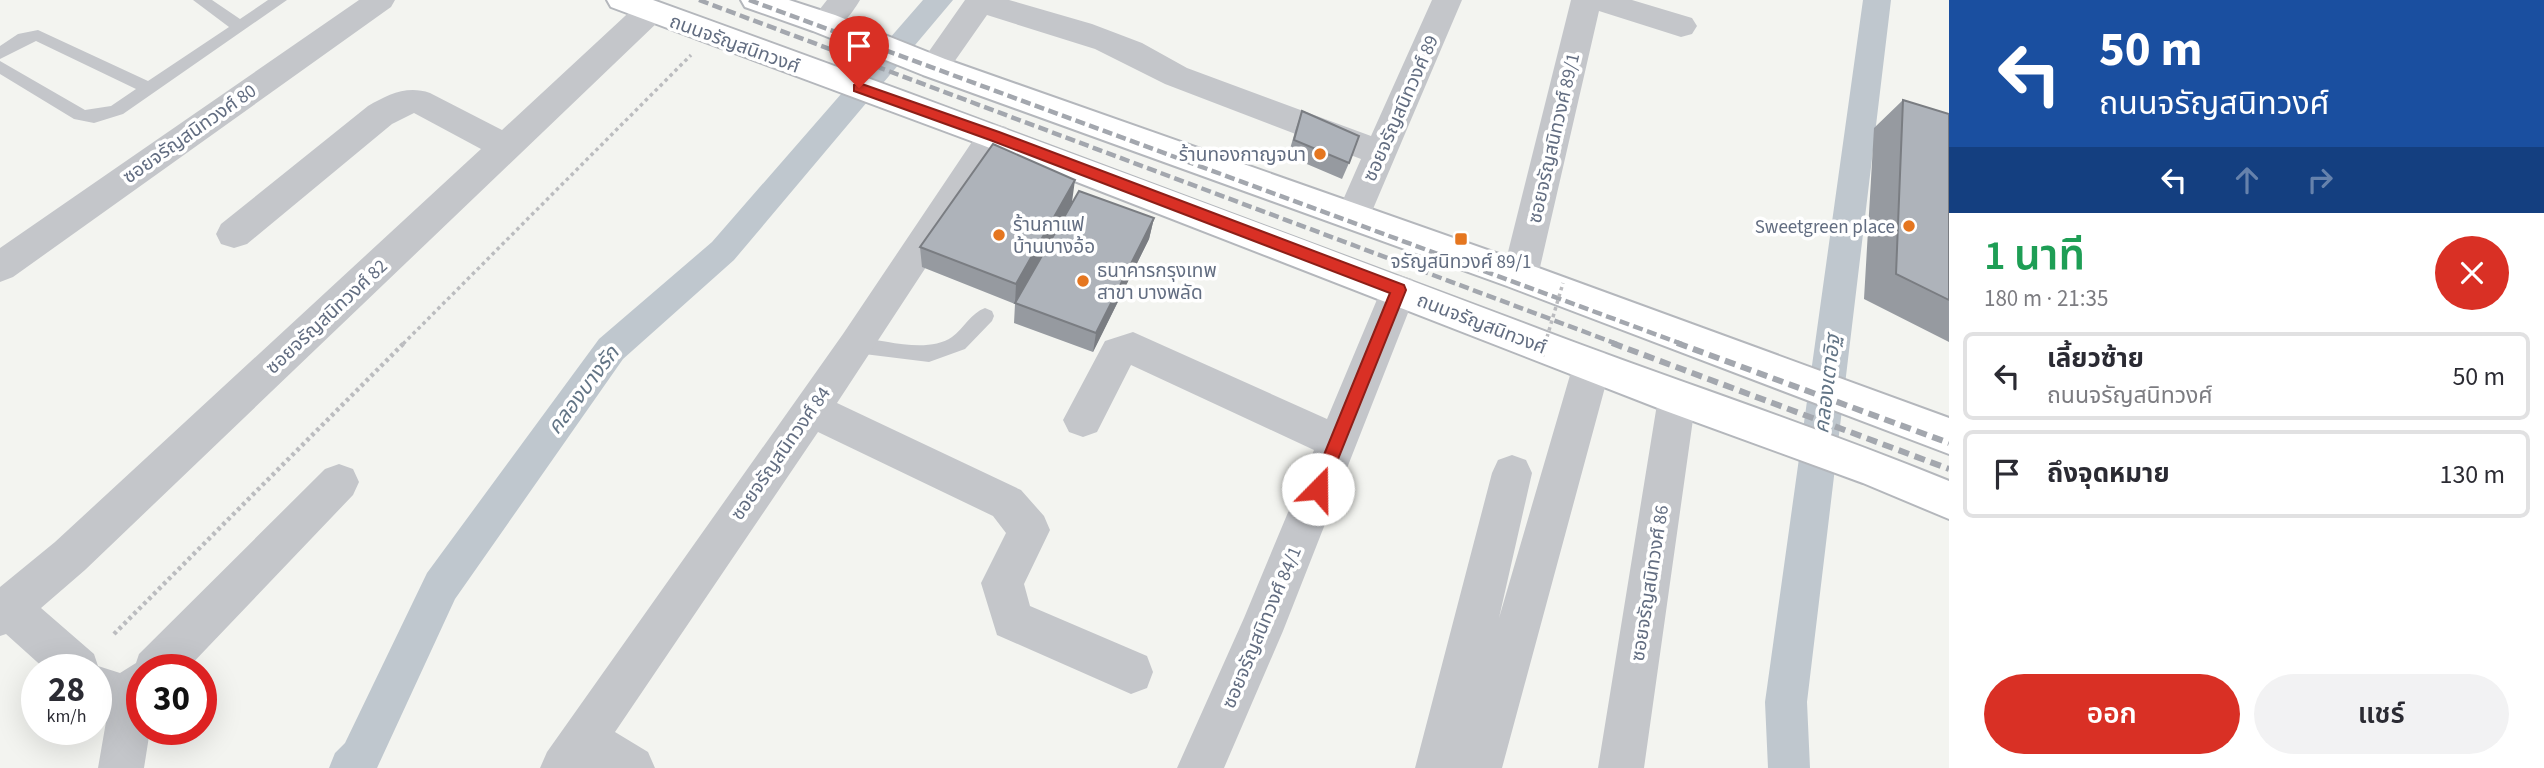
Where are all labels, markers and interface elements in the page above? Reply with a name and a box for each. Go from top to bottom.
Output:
street label: ถนนจรัญสนิทวงศ์ [666,8,803,81]
text: 50 m [2099,15,2203,85]
pin [829,16,889,88]
icon: arrive [840,27,878,65]
icon: left [1984,28,2075,119]
street label: ซอยจรัญสนิทวงศ์ 89 [1357,31,1446,186]
street label: ซอยจรัญสนิทวงศ์ 89/1 [1522,51,1587,226]
street label: ซอยจรัญสนิทวงศ์ 80 [118,78,262,191]
text: ถนนจรัญสนิทวงศ์ [2099,81,2330,127]
place label: ร้านทองกาญจนา [1179,142,1306,169]
marker: ร้านทองกาญจนา [1312,146,1328,162]
icon: left [2155,161,2193,199]
icon: ahead [2228,161,2266,199]
icon: right [2301,161,2339,199]
place label: ร้านกาแฟ บ้านบางอ้อ [1013,212,1095,261]
place label: Sweetgreen place [1755,214,1895,241]
marker: Sweetgreen place [1901,218,1917,234]
text: 1 นาที [1984,226,2085,286]
marker: ร้านกาแฟ บ้านบางอ้อ [991,227,1007,243]
marker: จรัญสนิทวงศ์ 89/1 [1453,231,1469,247]
button: close [2435,236,2509,310]
place label: จรัญสนิทวงศ์ 89/1 [1391,249,1532,276]
street label: ซอยจรัญสนิทวงศ์ 82 [260,253,394,381]
place label: ธนาคารกรุงเทพ สาขา บางพลัด [1097,258,1217,307]
marker: ธนาคารกรุงเทพ สาขา บางพลัด [1075,273,1091,289]
text: 180 m · 21:35 [1984,282,2108,315]
street label: ถนนจรัญสนิทวงศ์ [1413,287,1550,362]
water label: คลองเตาอิฐ [1806,330,1848,435]
water label: คลองบางรัก [540,339,627,440]
text: เลี้ยวซ้าย [2047,340,2144,377]
icon: left [1988,357,2026,395]
text: 50 m [2452,358,2505,395]
text: ถนนจรัญสนิทวงศ์ [2047,379,2213,412]
street label: ซอยจรัญสนิทวงศ์ 84 [725,382,838,526]
position arrow [1281,452,1355,526]
icon: arrive [1988,455,2026,493]
text: ถึงจุดหมาย [2047,455,2170,492]
text: 130 m [2439,456,2505,493]
street label: ซอยจรัญสนิทวงศ์ 86 [1625,503,1676,663]
street label: ซอยจรัญสนิทวงศ์ 84/1 [1216,542,1309,713]
speed limit sign: 30 [126,654,217,745]
text: 28 [48,665,85,715]
button: ออก [1984,674,2240,754]
button: แชร์ [2254,674,2509,754]
text: km/h [47,704,86,729]

